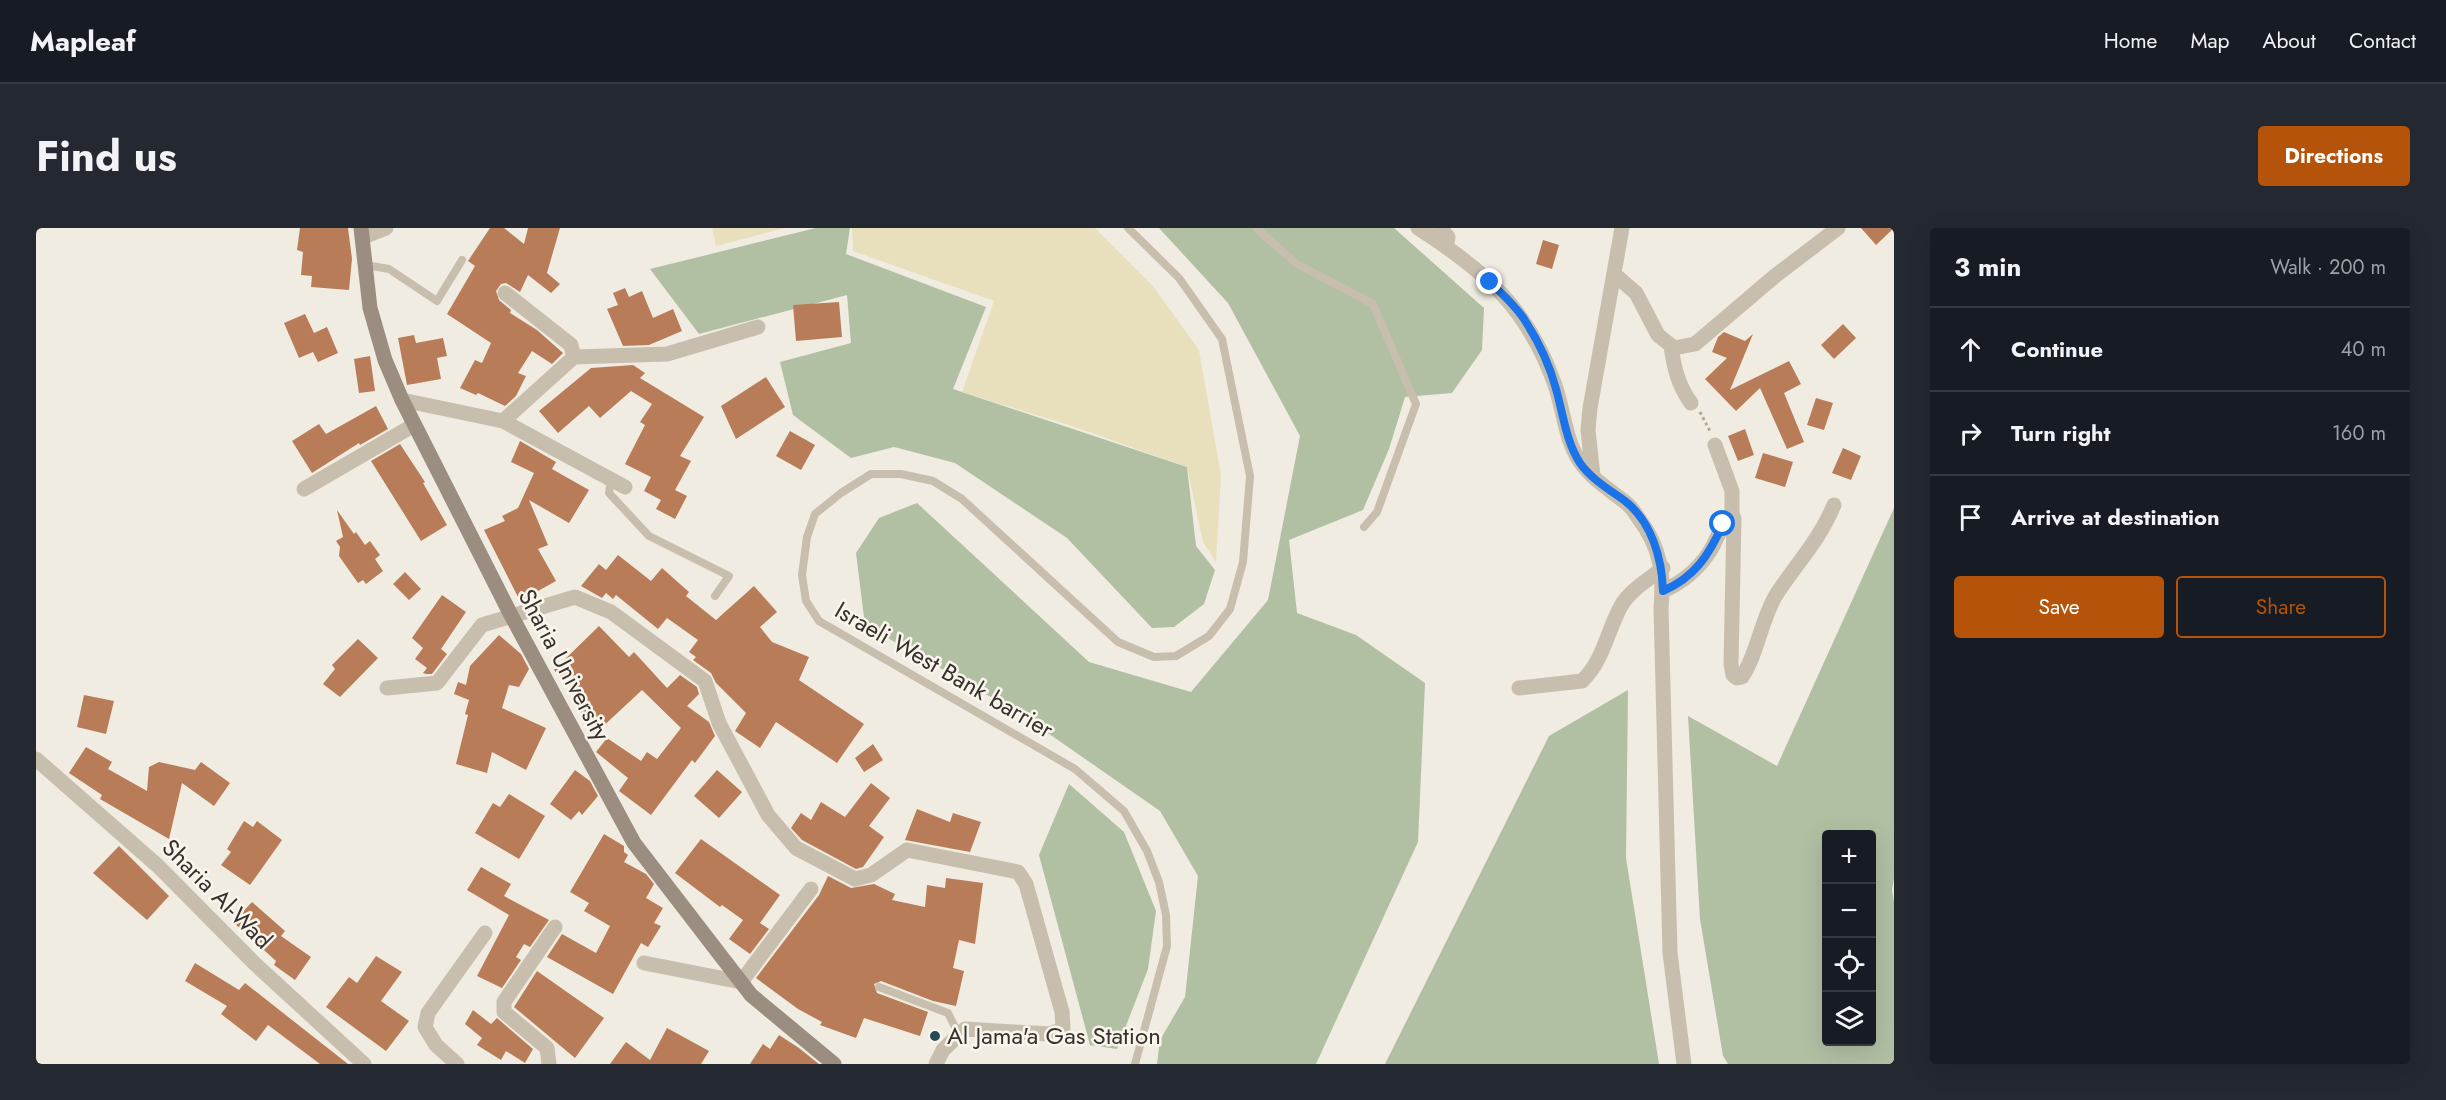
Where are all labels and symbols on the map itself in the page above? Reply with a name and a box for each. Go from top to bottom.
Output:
route end [1476,268,1502,294]
route start [1709,510,1735,536]
street label: Sharia University [510,583,619,747]
street label: Israeli West Bank barrier [828,593,1061,747]
street label: Sharia Al-Wad [154,831,280,957]
place label: Al Jama'a Gas Station [947,1018,1161,1053]
marker: Al Jama'a Gas Station [928,1029,942,1043]

